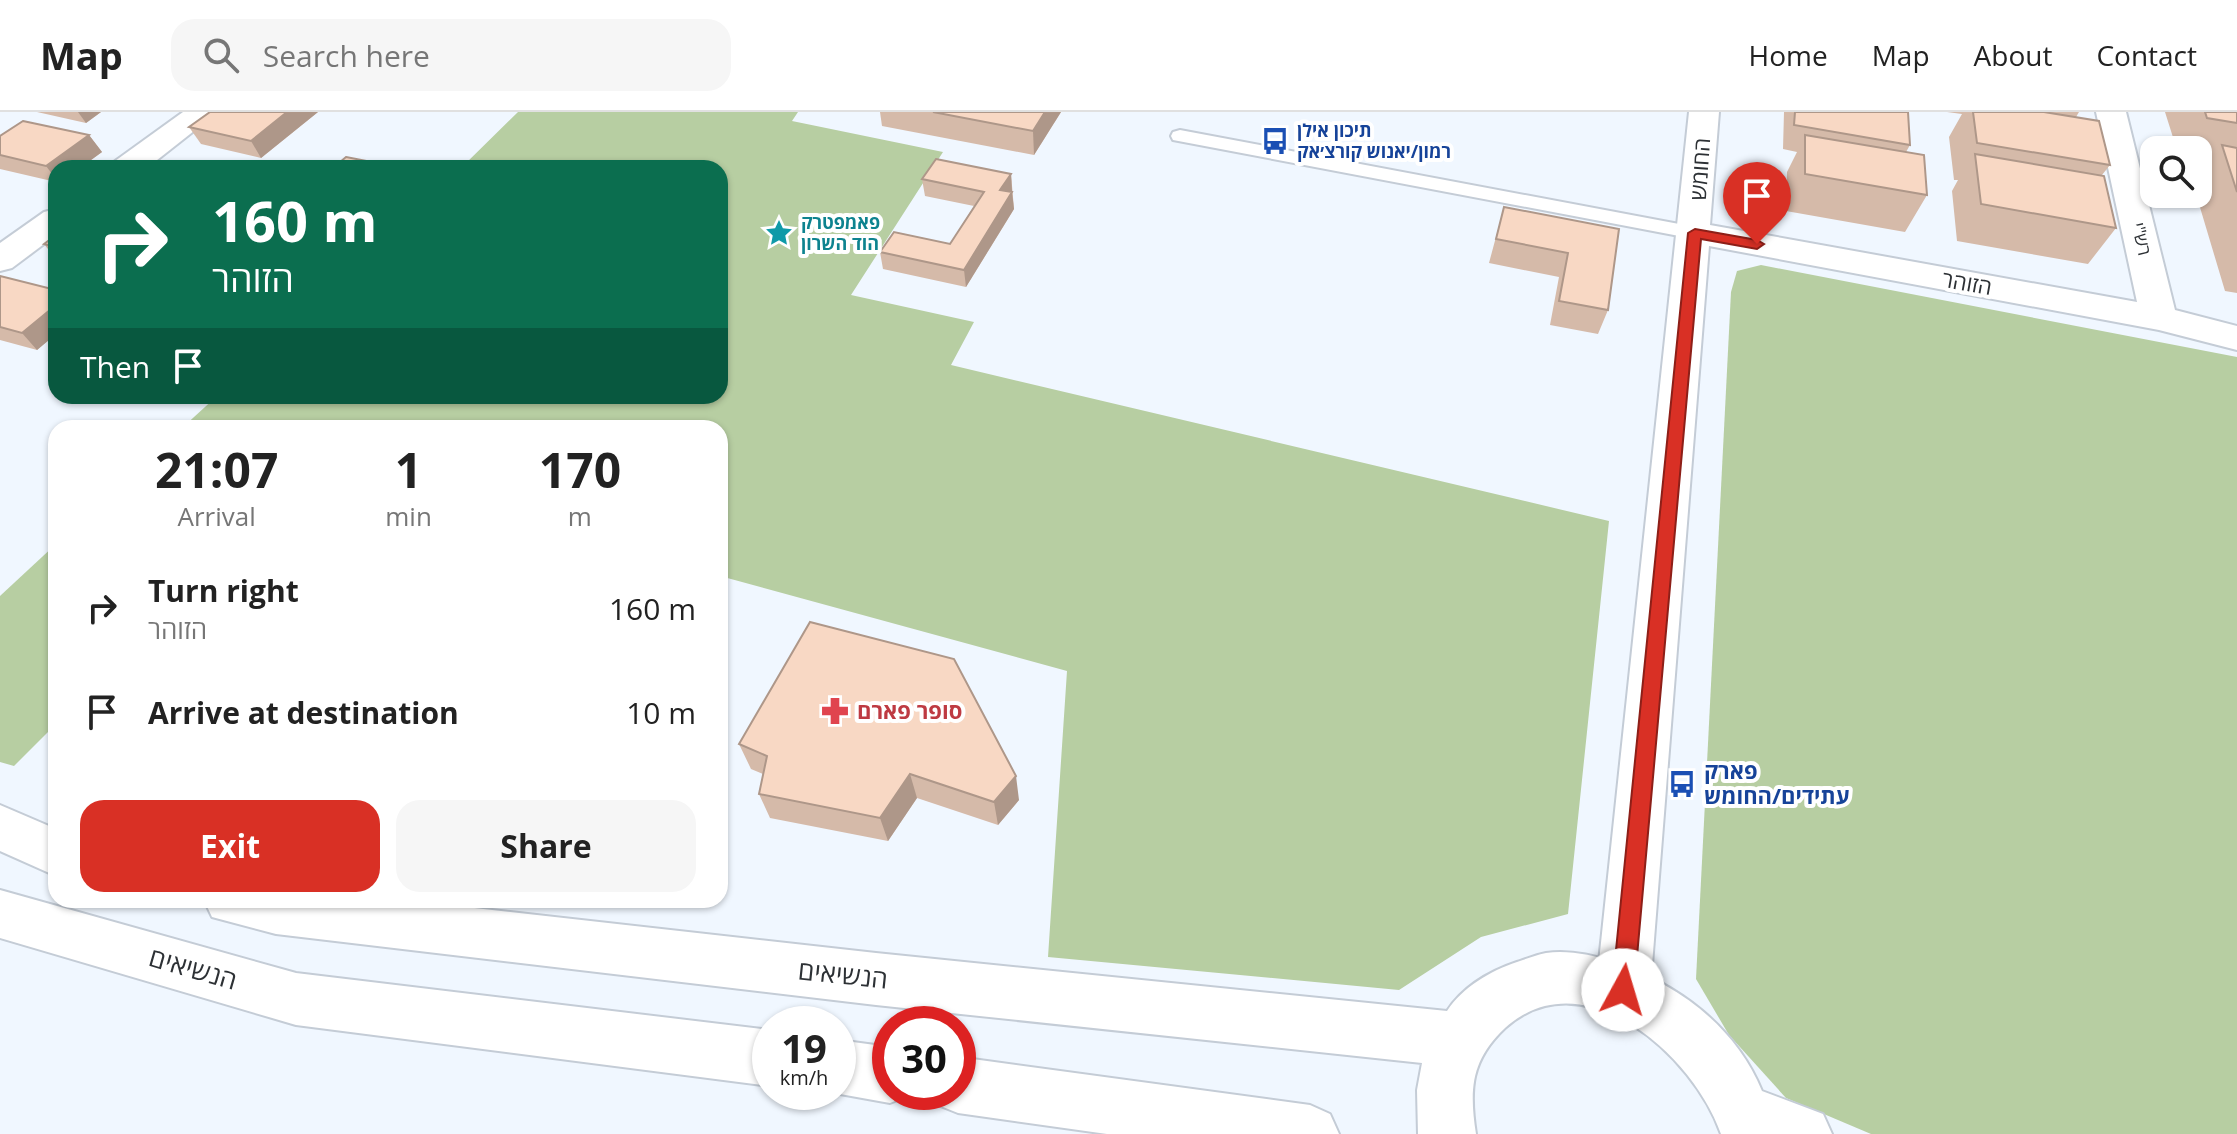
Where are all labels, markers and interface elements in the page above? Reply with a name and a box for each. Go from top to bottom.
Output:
search box [171,19,731,91]
text: Map [40,29,123,81]
icon: search [199,33,243,77]
text: Search here [263,35,430,76]
text: Home [1749,36,1828,74]
text: Map [1872,36,1930,74]
text: About [1974,36,2052,74]
text: Contact [2096,36,2197,74]
place label: תיכון אילן רמון/יאנוש קורצ׳אק [1297,118,1451,163]
bus stop icon: תיכון אילן רמון/יאנוש קורצ׳אק [1260,126,1290,156]
map controls [2140,136,2212,208]
button: search [2140,136,2212,208]
street label: החומש [1682,137,1716,201]
pin [1723,162,1791,244]
icon: arrive [1735,174,1779,218]
text: 160 m [212,182,378,258]
icon: right [80,192,184,296]
place label: פאמפטרק הוד השרון [801,210,880,255]
place icon: פאמפטרק הוד השרון [764,218,794,248]
street label: רש"י [2127,220,2157,258]
text: הזוהר [212,254,294,303]
street label: הזוהר [1940,263,1994,301]
icon: arrive [166,344,210,388]
text: Then [80,346,150,387]
text: 21:07 [155,437,278,502]
text: 1 [395,437,422,502]
text: 170 [539,437,621,502]
text: Arrival [177,498,256,534]
text: min [385,498,432,534]
text: m [568,498,592,534]
text: Turn right [148,570,299,611]
icon: right [80,586,124,630]
text: 160 m [609,588,696,629]
text: הזוהר [148,611,207,647]
icon: arrive [80,690,124,734]
text: Arrive at destination [148,692,459,733]
text: 10 m [626,692,696,733]
place label: סופר פארם [857,695,962,725]
pharmacy icon: סופר פארם [820,696,850,726]
place label: פארק עתידים/החומש [1704,755,1850,810]
bus stop icon: פארק עתידים/החומש [1667,769,1697,799]
button: Exit [80,800,380,892]
button: Share [396,800,696,892]
street label: הנשיאים [145,938,241,998]
position arrow [1581,948,1665,1032]
street label: הנשיאים [797,951,890,997]
speed limit sign: 30 [872,1006,976,1110]
text: 19 [781,1020,827,1075]
text: km/h [780,1064,828,1091]

